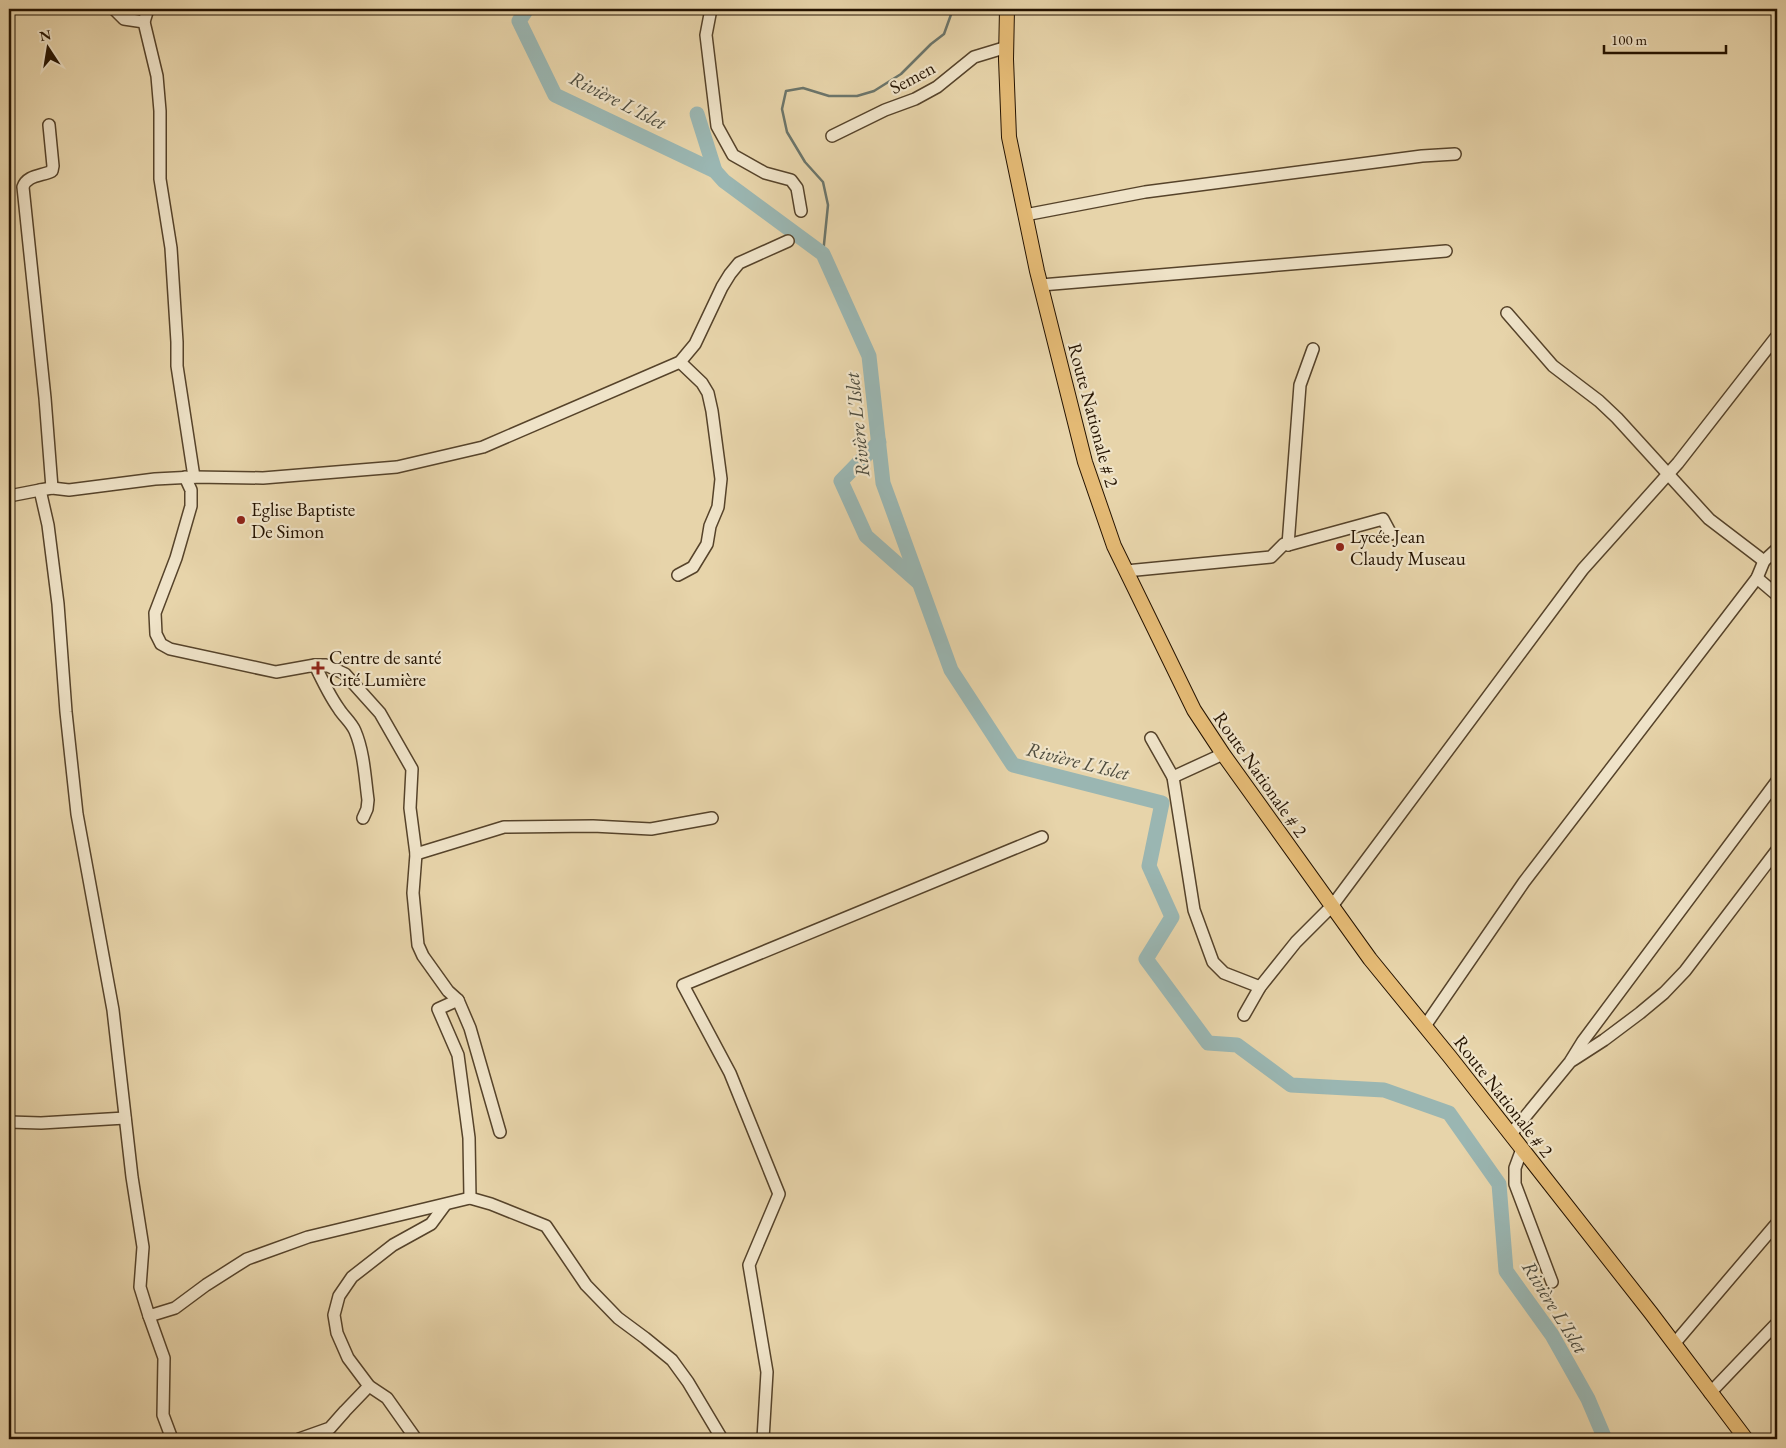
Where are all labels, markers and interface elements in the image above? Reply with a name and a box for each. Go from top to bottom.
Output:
north arrow [22,22,72,72]
scale bar [1604,22,1726,54]
text: N [38,25,53,45]
text: 100 m [1611,30,1648,49]
street label: Semen [885,55,940,100]
water label: Rivière L'Islet [565,65,672,136]
street label: Route Nationale # 2 [1062,340,1125,490]
water label: Rivière L'Islet [838,370,875,479]
place label: Eglise Baptiste De Simon [251,497,355,544]
marker: Eglise Baptiste De Simon [235,514,247,526]
place label: Lycée Jean Claudy Museau [1350,524,1466,571]
marker: Lycée Jean Claudy Museau [1334,541,1346,553]
place label: Centre de santé Cité Lumière [329,645,441,692]
marker: Centre de santé Cité Lumière [311,661,325,675]
street label: Route Nationale # 2 [1208,706,1313,842]
water label: Rivière L'Islet [1024,736,1133,787]
street label: Route Nationale # 2 [1448,1030,1559,1162]
water label: Rivière L'Islet [1516,1256,1594,1359]

